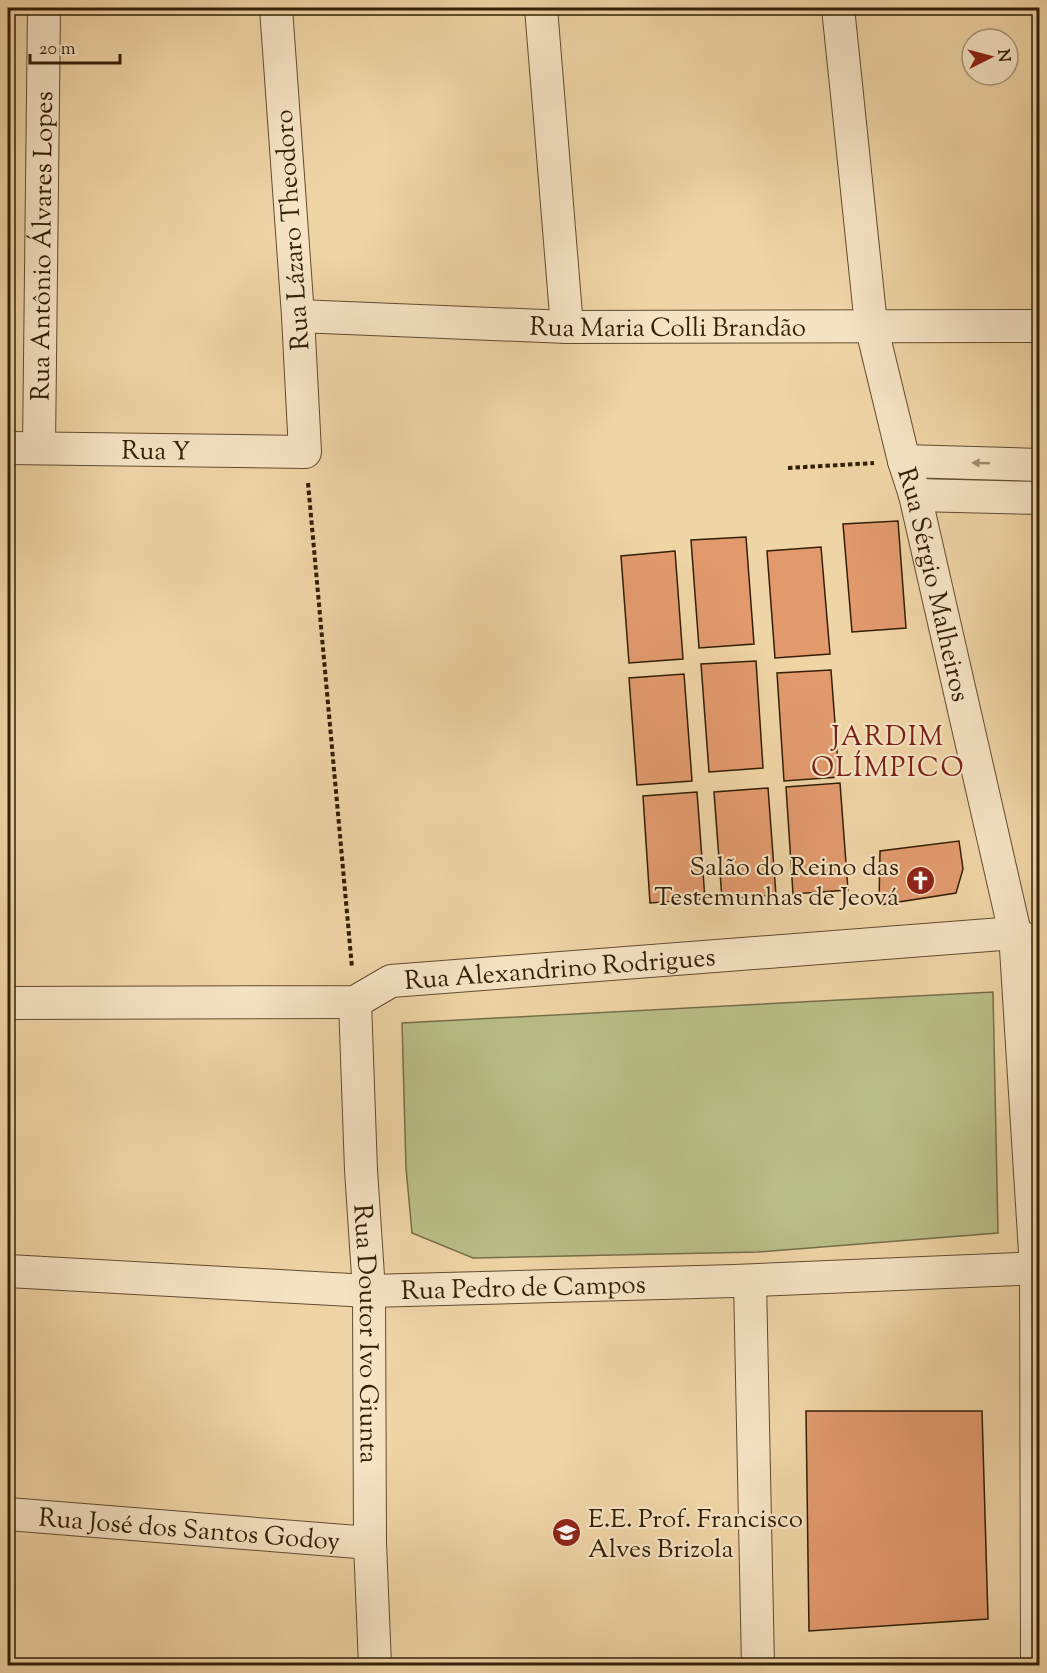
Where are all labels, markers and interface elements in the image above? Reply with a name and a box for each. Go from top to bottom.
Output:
scale bar [30,27,120,65]
north arrow [960,27,1020,87]
text: 20 m [39,37,76,63]
text: N [990,48,1015,63]
street label: Rua Antônio Álvares Lopes [24,91,64,401]
street label: Rua Lázaro Theodoro [267,108,320,351]
street label: Rua Maria Colli Brandão [529,309,806,348]
street label: Rua Y [121,434,191,471]
one-way arrow [972,458,991,468]
street label: Rua Sérgio Malheiros [886,463,978,706]
district label: JARDIM OLÍMPICO [811,719,965,789]
place label: Salão do Reino das Testemunhas de Jeová [654,850,899,917]
church icon: Salão do Reino das Testemunhas de Jeová [904,865,936,897]
street label: Rua Alexandrino Rodrigues [403,940,717,1001]
street label: Rua Doutor Ivo Giunta [342,1203,386,1463]
street label: Rua Pedro de Campos [401,1267,646,1311]
street label: Rua José dos Santos Godoy [37,1501,341,1562]
place label: E.E. Prof. Francisco Alves Brizola [588,1502,803,1569]
school or university icon: E.E. Prof. Francisco Alves Brizola [551,1517,583,1549]

